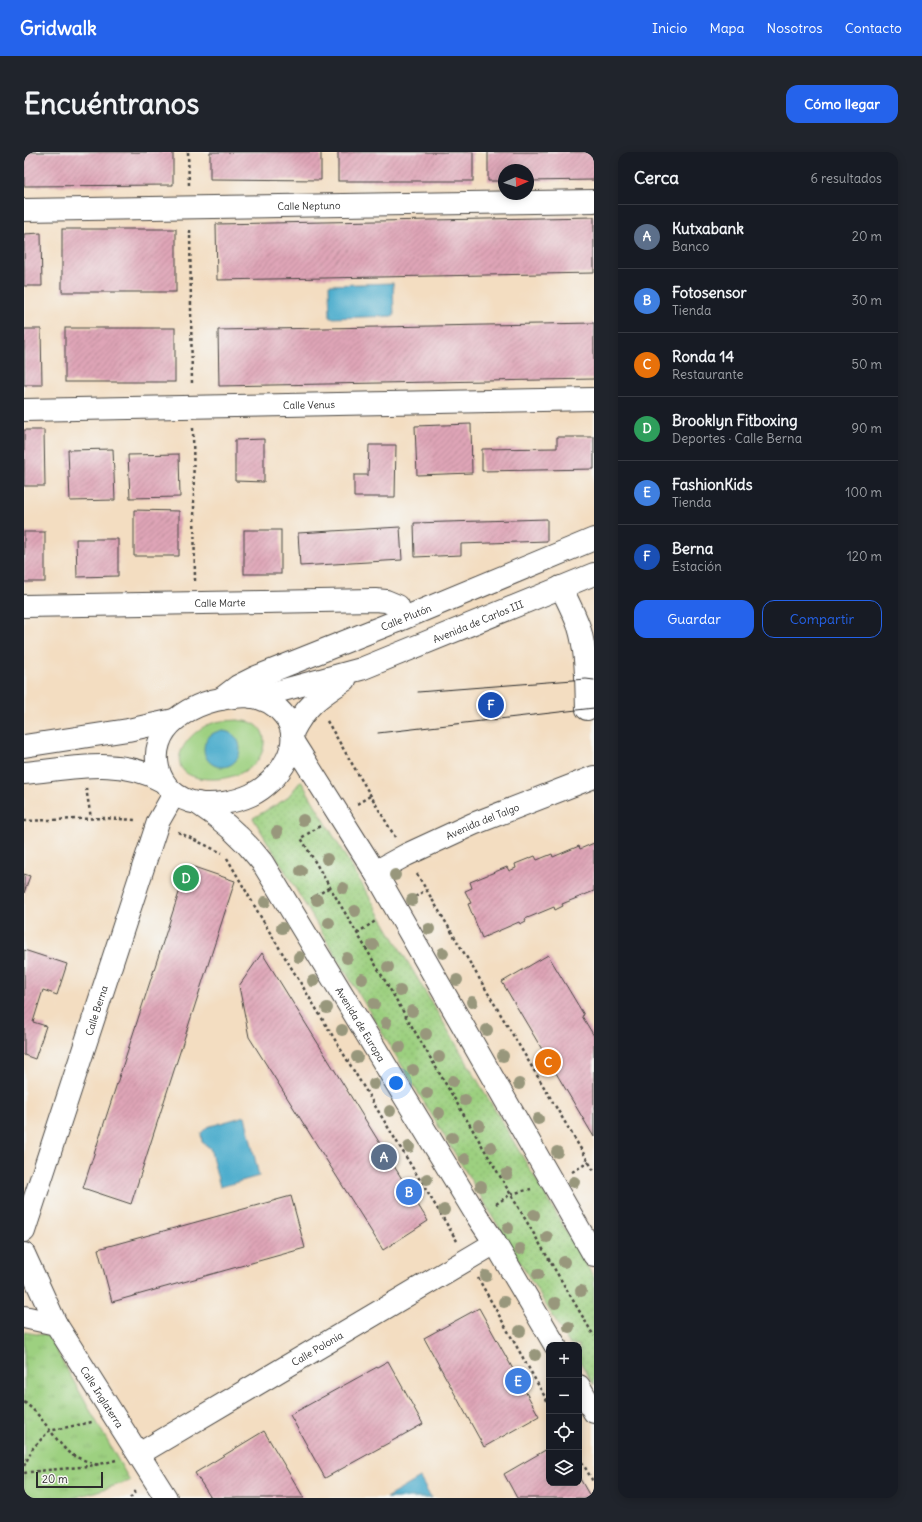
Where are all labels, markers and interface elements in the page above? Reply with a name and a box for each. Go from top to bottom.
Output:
text: Gridwalk [20,16,97,40]
text: Inicio [652,19,687,37]
text: Mapa [709,19,745,37]
text: Nosotros [767,19,823,37]
text: Contacto [845,19,902,37]
button: Cómo llegar [786,85,898,123]
text: Encuéntranos [24,86,199,122]
north arrow [498,164,534,200]
text: Cerca [634,167,679,189]
text: 6 resultados [810,170,882,187]
street label: Calle Neptuno [277,199,341,213]
text: Kutxabank [672,219,744,238]
text: A [643,228,651,245]
text: 20 m [852,228,882,245]
text: Banco [672,238,709,255]
text: Fotosensor [672,283,747,302]
text: B [643,292,651,309]
text: 30 m [852,292,882,309]
text: Tienda [672,302,711,319]
text: Ronda 14 [672,347,734,366]
text: C [643,356,651,373]
text: 50 m [851,356,882,373]
text: Restaurante [672,366,744,383]
street label: Calle Venus [283,398,335,412]
text: Brooklyn Fitboxing [672,411,798,430]
text: D [642,420,652,437]
text: 90 m [851,420,882,437]
text: Deportes · Calle Berna [672,430,802,447]
text: FashionKids [672,475,752,494]
text: E [643,484,651,501]
text: 100 m [845,484,882,501]
text: Tienda [672,494,711,511]
text: Berna [672,539,713,558]
text: F [643,548,651,565]
text: 120 m [847,548,882,565]
text: Estación [672,558,722,575]
street label: Calle Marte [194,596,246,610]
street label: Avenida de Carlos III [431,597,525,646]
button: Guardar [634,600,754,638]
button: Compartir [762,600,882,638]
street label: Calle Plutón [379,601,434,634]
pin: F [478,690,504,720]
street label: Avenida del Talgo [444,801,522,843]
pin: D [173,863,199,893]
street label: Calle Berna [82,984,111,1037]
street label: Avenida de Europa [333,985,388,1064]
pin: C [535,1047,561,1077]
your location [386,1073,406,1093]
pin: A [371,1142,397,1172]
pin: B [396,1177,422,1207]
street label: Calle Polonia [289,1328,346,1369]
map controls [546,1342,582,1486]
button: + [546,1342,582,1378]
street label: Calle Inglaterra [77,1364,126,1431]
pin: E [505,1366,531,1396]
button: − [546,1378,582,1414]
button: locate [546,1414,582,1450]
button: layers [546,1450,582,1486]
scale bar [36,1470,103,1489]
text: 20 m [42,1472,68,1486]

